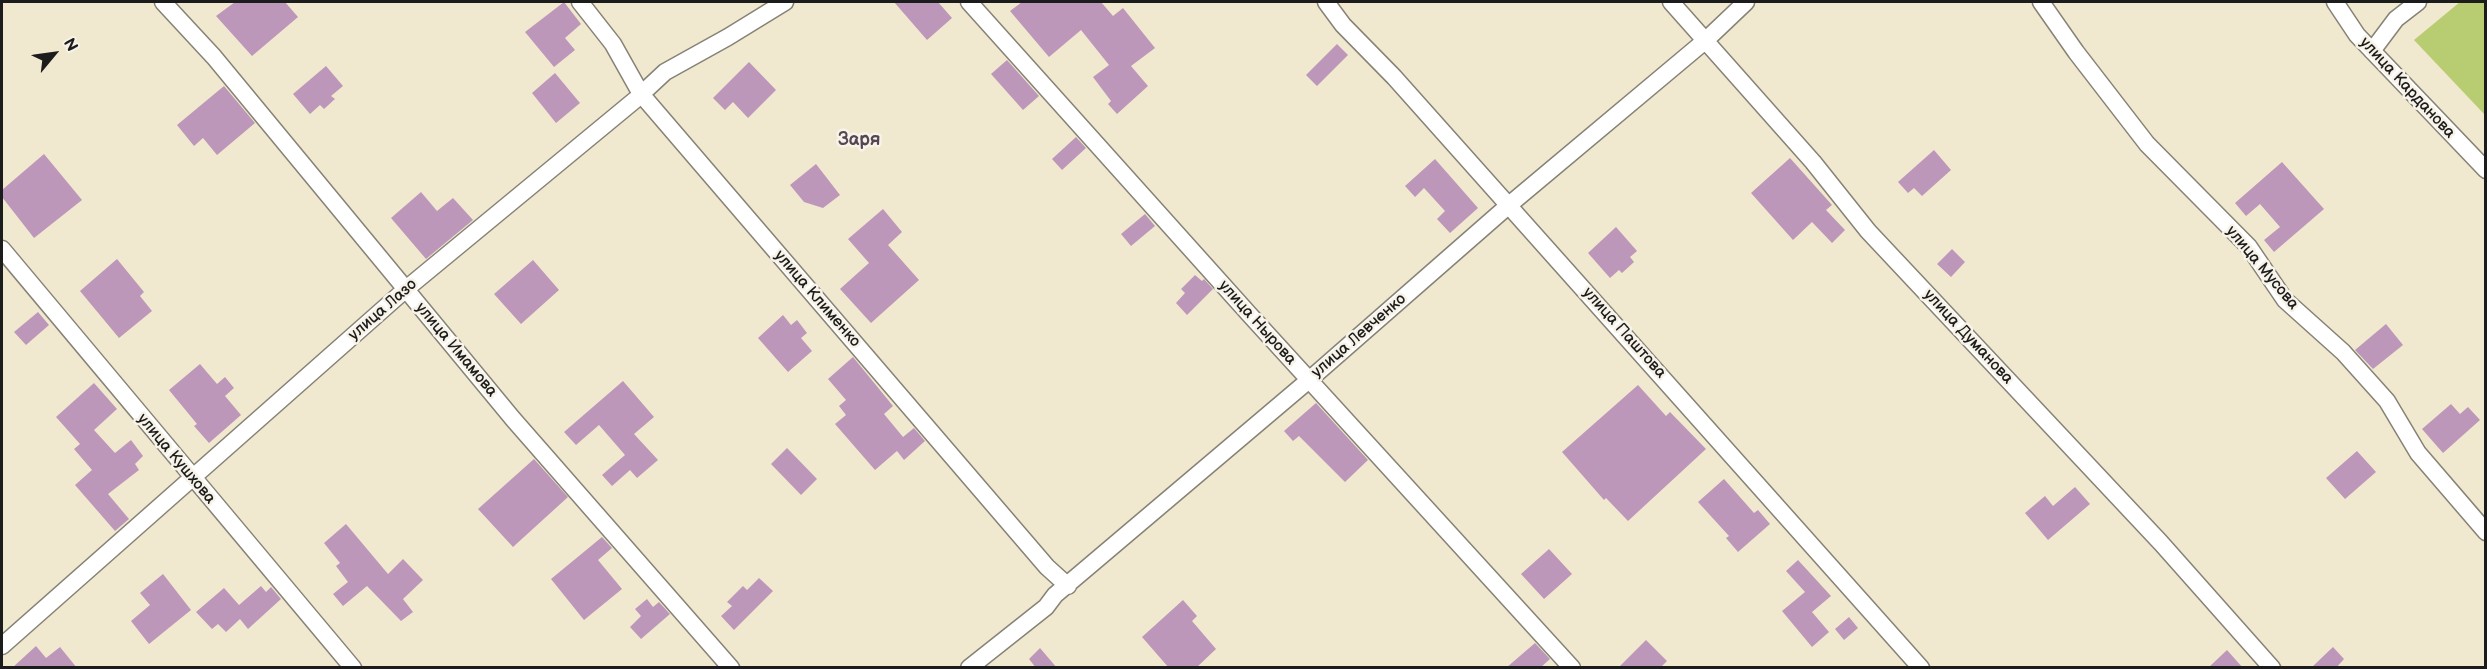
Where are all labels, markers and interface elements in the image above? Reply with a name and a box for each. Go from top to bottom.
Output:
north arrow [24,24,84,84]
street label: улица Карданова [2355,33,2459,143]
text: N [59,35,81,55]
district label: Заря [838,129,880,151]
street label: улица Мусова [2221,222,2303,314]
street label: улица Клименко [770,247,864,351]
street label: улица Лазо [345,275,421,345]
street label: улица Нырова [1214,277,1300,369]
street label: улица Паштова [1578,284,1670,382]
street label: улица Думанова [1919,286,2017,388]
street label: улица Левченко [1308,290,1410,382]
street label: улица Имамова [411,299,501,401]
street label: улица Кушхова [133,410,219,508]

